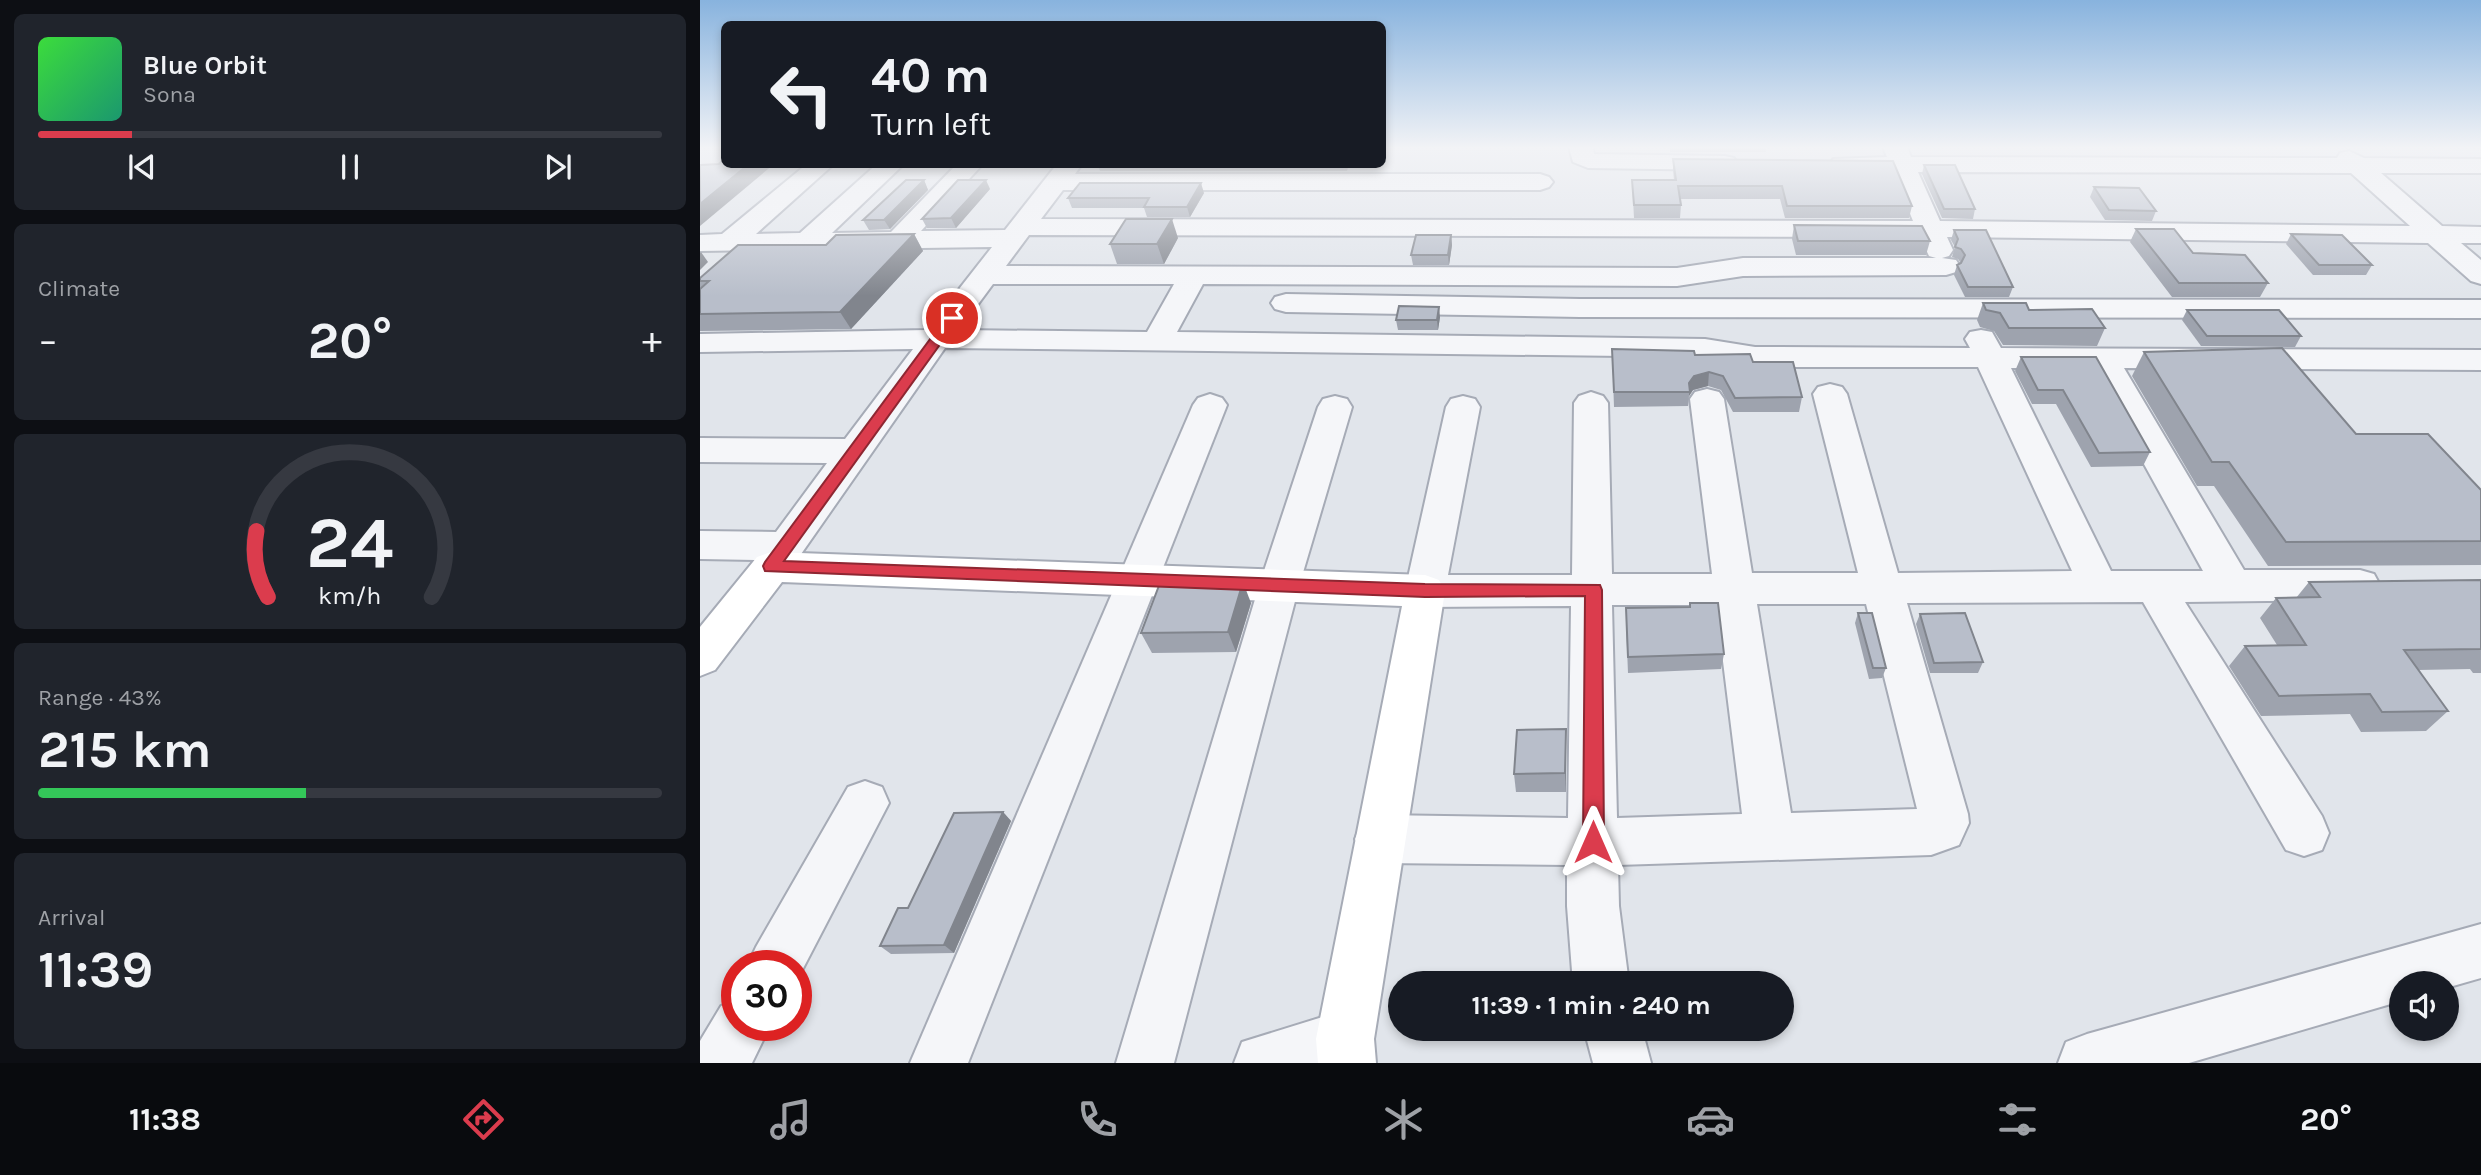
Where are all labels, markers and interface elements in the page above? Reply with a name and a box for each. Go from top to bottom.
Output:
text: 40 m [871,47,990,104]
icon: left [756,49,847,140]
text: Blue Orbit [143,50,267,81]
text: Sona [143,81,196,108]
text: Turn left [871,106,991,143]
icon: previous [123,148,161,186]
icon: pause [331,148,369,186]
icon: next [539,148,577,186]
text: Climate [38,275,120,302]
pin [922,288,982,348]
icon: arrive [933,299,971,337]
text: 20° [308,310,392,371]
text: − [38,318,58,363]
text: + [642,318,662,363]
text: 24 [306,501,394,586]
text: km/h [318,581,382,610]
text: Range · 43% [38,684,162,711]
text: 215 km [38,719,212,780]
position arrow [1556,805,1630,879]
text: Arrival [38,904,105,931]
text: 11:39 [38,939,153,1000]
speed limit sign: 30 [721,950,812,1041]
map controls [2389,971,2459,1041]
button: sound [2389,971,2459,1041]
text: 11:39 · 1 min · 240 m [1471,990,1711,1021]
icon: directions [459,1095,508,1144]
icon: music [766,1095,815,1144]
icon: phone [1073,1095,1122,1144]
icon: climate [1379,1095,1428,1144]
icon: car [1686,1095,1735,1144]
icon: filters [1993,1095,2042,1144]
text: 11:38 [129,1101,201,1138]
text: 20° [2300,1101,2352,1138]

